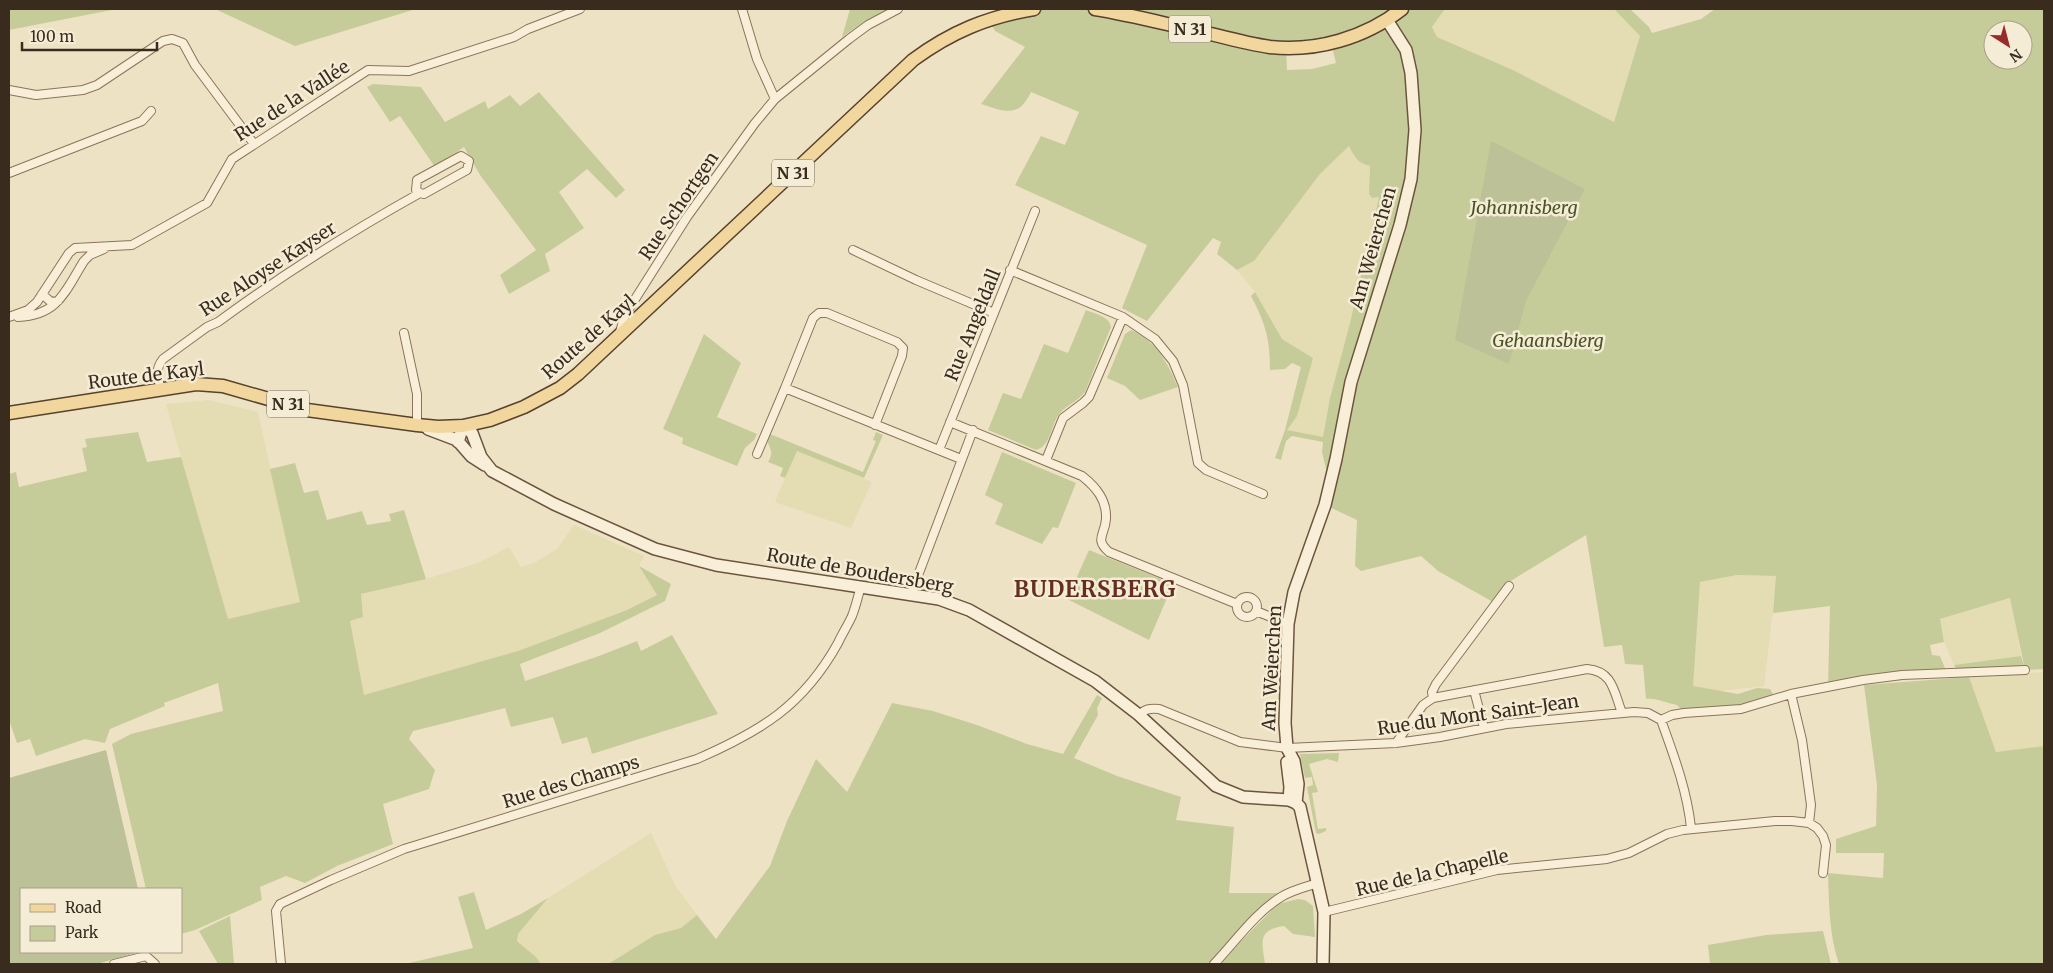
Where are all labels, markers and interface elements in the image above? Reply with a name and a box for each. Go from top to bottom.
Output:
road number: N 31 [1169,15,1211,42]
scale bar [22,20,158,52]
north arrow [1983,20,2033,70]
text: 100 m [30,27,74,46]
text: N [2006,45,2025,66]
street label: Rue de la Vallée [230,55,354,146]
street label: Rue Schortgen [634,147,723,264]
road number: N 31 [772,160,814,187]
street label: Am Weierchen [1344,184,1401,313]
park label: Johannisberg [1469,196,1577,219]
street label: Rue Aloyse Kayser [195,216,340,321]
street label: Rue Angeldall [940,265,1006,384]
street label: Route de Kayl [537,289,641,384]
park label: Gehaansbierg [1492,329,1604,352]
street label: Route de Kayl [87,357,206,394]
road number: N 31 [267,390,309,418]
street label: Route de Boudersberg [765,543,955,598]
district label: BUDERSBERG [1014,575,1176,603]
street label: Am Weierchen [1257,604,1286,733]
street label: Rue du Mont Saint-Jean [1376,689,1580,740]
street label: Rue des Champs [500,750,642,813]
street label: Rue de la Chapelle [1353,844,1510,901]
legend [20,888,182,953]
text: Road [65,898,101,917]
text: Park [65,923,99,942]

